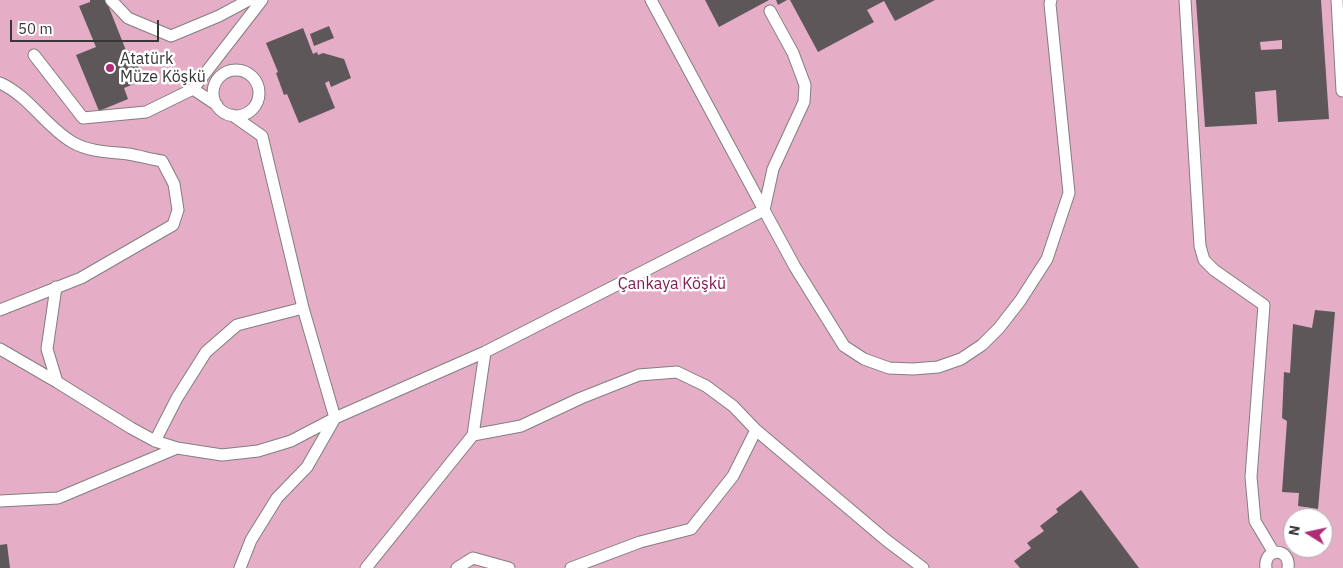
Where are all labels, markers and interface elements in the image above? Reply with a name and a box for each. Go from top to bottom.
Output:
scale bar [12,10,161,42]
text: 50 m [18,19,53,38]
place label: Atatürk Müze Köşkü [120,49,206,87]
marker: Atatürk Müze Köşkü [104,62,116,74]
park label: Çankaya Köşkü [618,274,726,294]
north arrow [1283,508,1333,558]
text: N [1284,524,1304,537]

